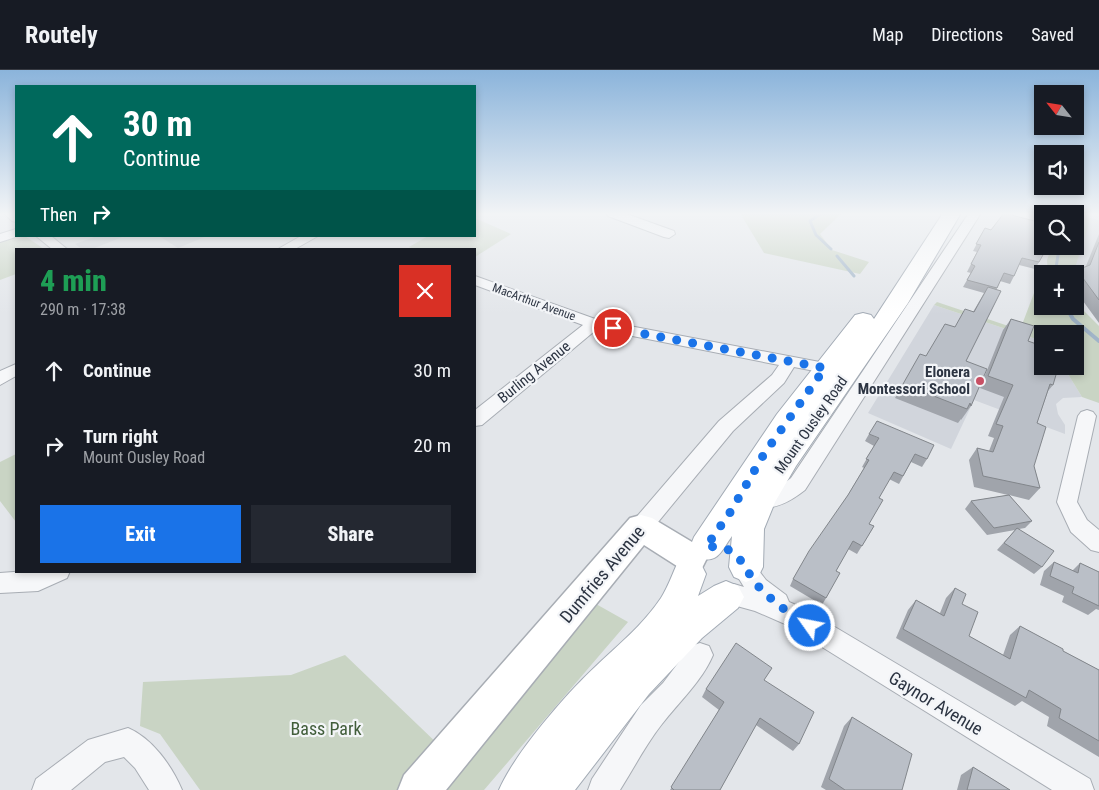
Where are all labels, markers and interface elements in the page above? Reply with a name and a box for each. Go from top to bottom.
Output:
text: Routely [25,21,98,49]
text: Map [872,24,903,45]
text: Directions [931,24,1003,45]
text: Saved [1031,24,1074,45]
north arrow [1034,85,1084,135]
map controls [1034,85,1084,375]
text: 30 m [123,104,192,145]
icon: ahead [40,105,105,170]
button: sound [1034,145,1084,195]
text: Continue [123,146,200,171]
icon: right [87,200,115,228]
text: Then [40,203,77,226]
button: search [1034,205,1084,255]
text: 4 min [40,263,107,298]
button: close [399,265,451,317]
button: + [1034,265,1084,315]
street label: MacArthur Avenue [491,280,578,324]
text: 290 m · 17:38 [40,300,126,319]
pin [592,307,634,349]
icon: arrive [599,314,627,342]
button: − [1034,325,1084,375]
street label: Burling Avenue [494,337,574,407]
icon: ahead [40,357,68,385]
text: Continue [83,359,151,382]
text: 30 m [414,359,451,382]
place label: Elonera Montessori School [858,363,970,398]
street label: Mount Ousley Road [771,373,851,477]
marker: Elonera Montessori School [974,375,986,387]
text: Turn right [83,425,158,448]
icon: right [40,432,68,460]
text: 20 m [414,434,451,457]
text: Mount Ousley Road [83,448,205,467]
button: Exit [40,505,241,563]
button: Share [251,505,451,563]
street label: Dumfries Avenue [555,521,649,627]
position arrow [783,599,835,651]
street label: Gaynor Avenue [885,667,987,739]
park label: Bass Park [290,718,362,739]

